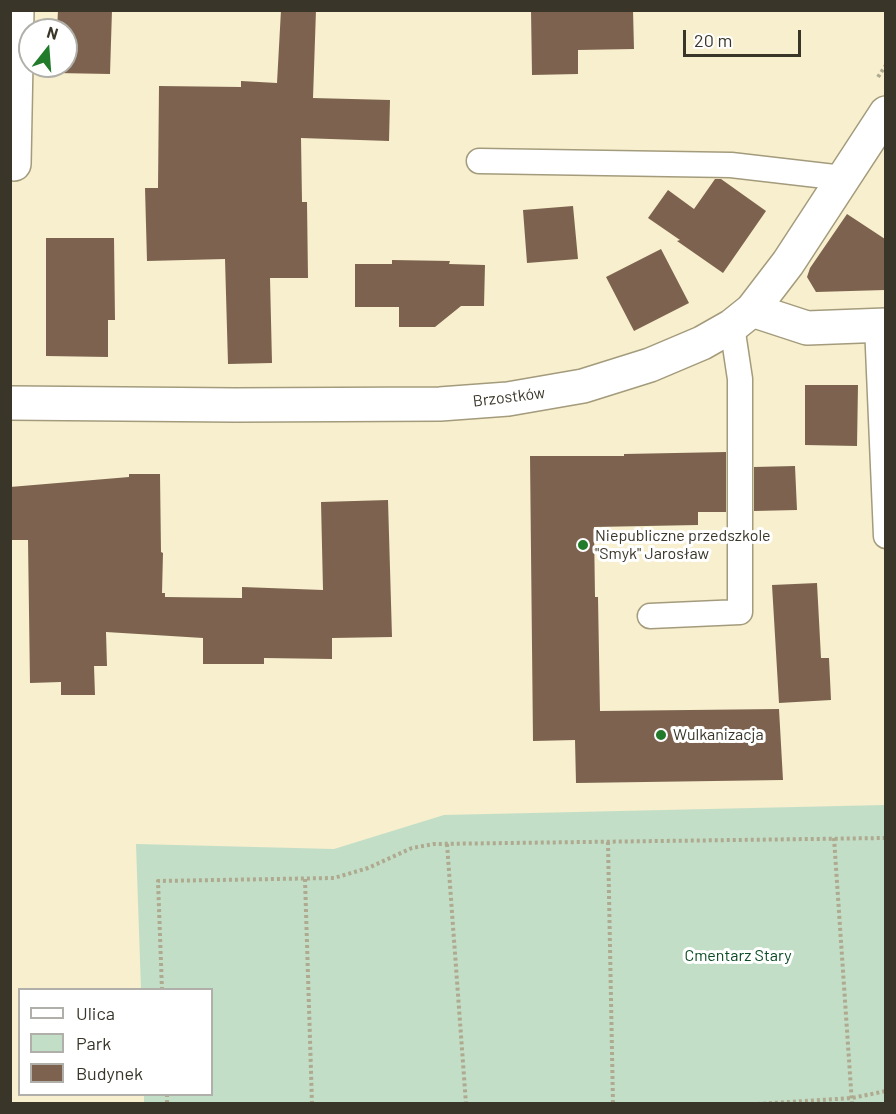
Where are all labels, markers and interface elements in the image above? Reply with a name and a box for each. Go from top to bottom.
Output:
north arrow [18,18,78,78]
scale bar [686,18,804,56]
text: N [45,22,61,43]
text: 20 m [694,29,732,51]
street label: Brzostków [472,383,546,411]
place label: Niepubliczne przedszkole "Smyk" Jarosław [595,526,771,564]
marker: Niepubliczne przedszkole "Smyk" Jarosław [576,538,590,552]
place label: Wulkanizacja [673,725,764,745]
marker: Wulkanizacja [654,728,668,742]
park label: Cmentarz Stary [684,946,792,966]
legend [18,988,213,1096]
text: Ulica [76,1002,115,1024]
text: Park [76,1032,111,1054]
text: Budynek [76,1062,143,1084]

